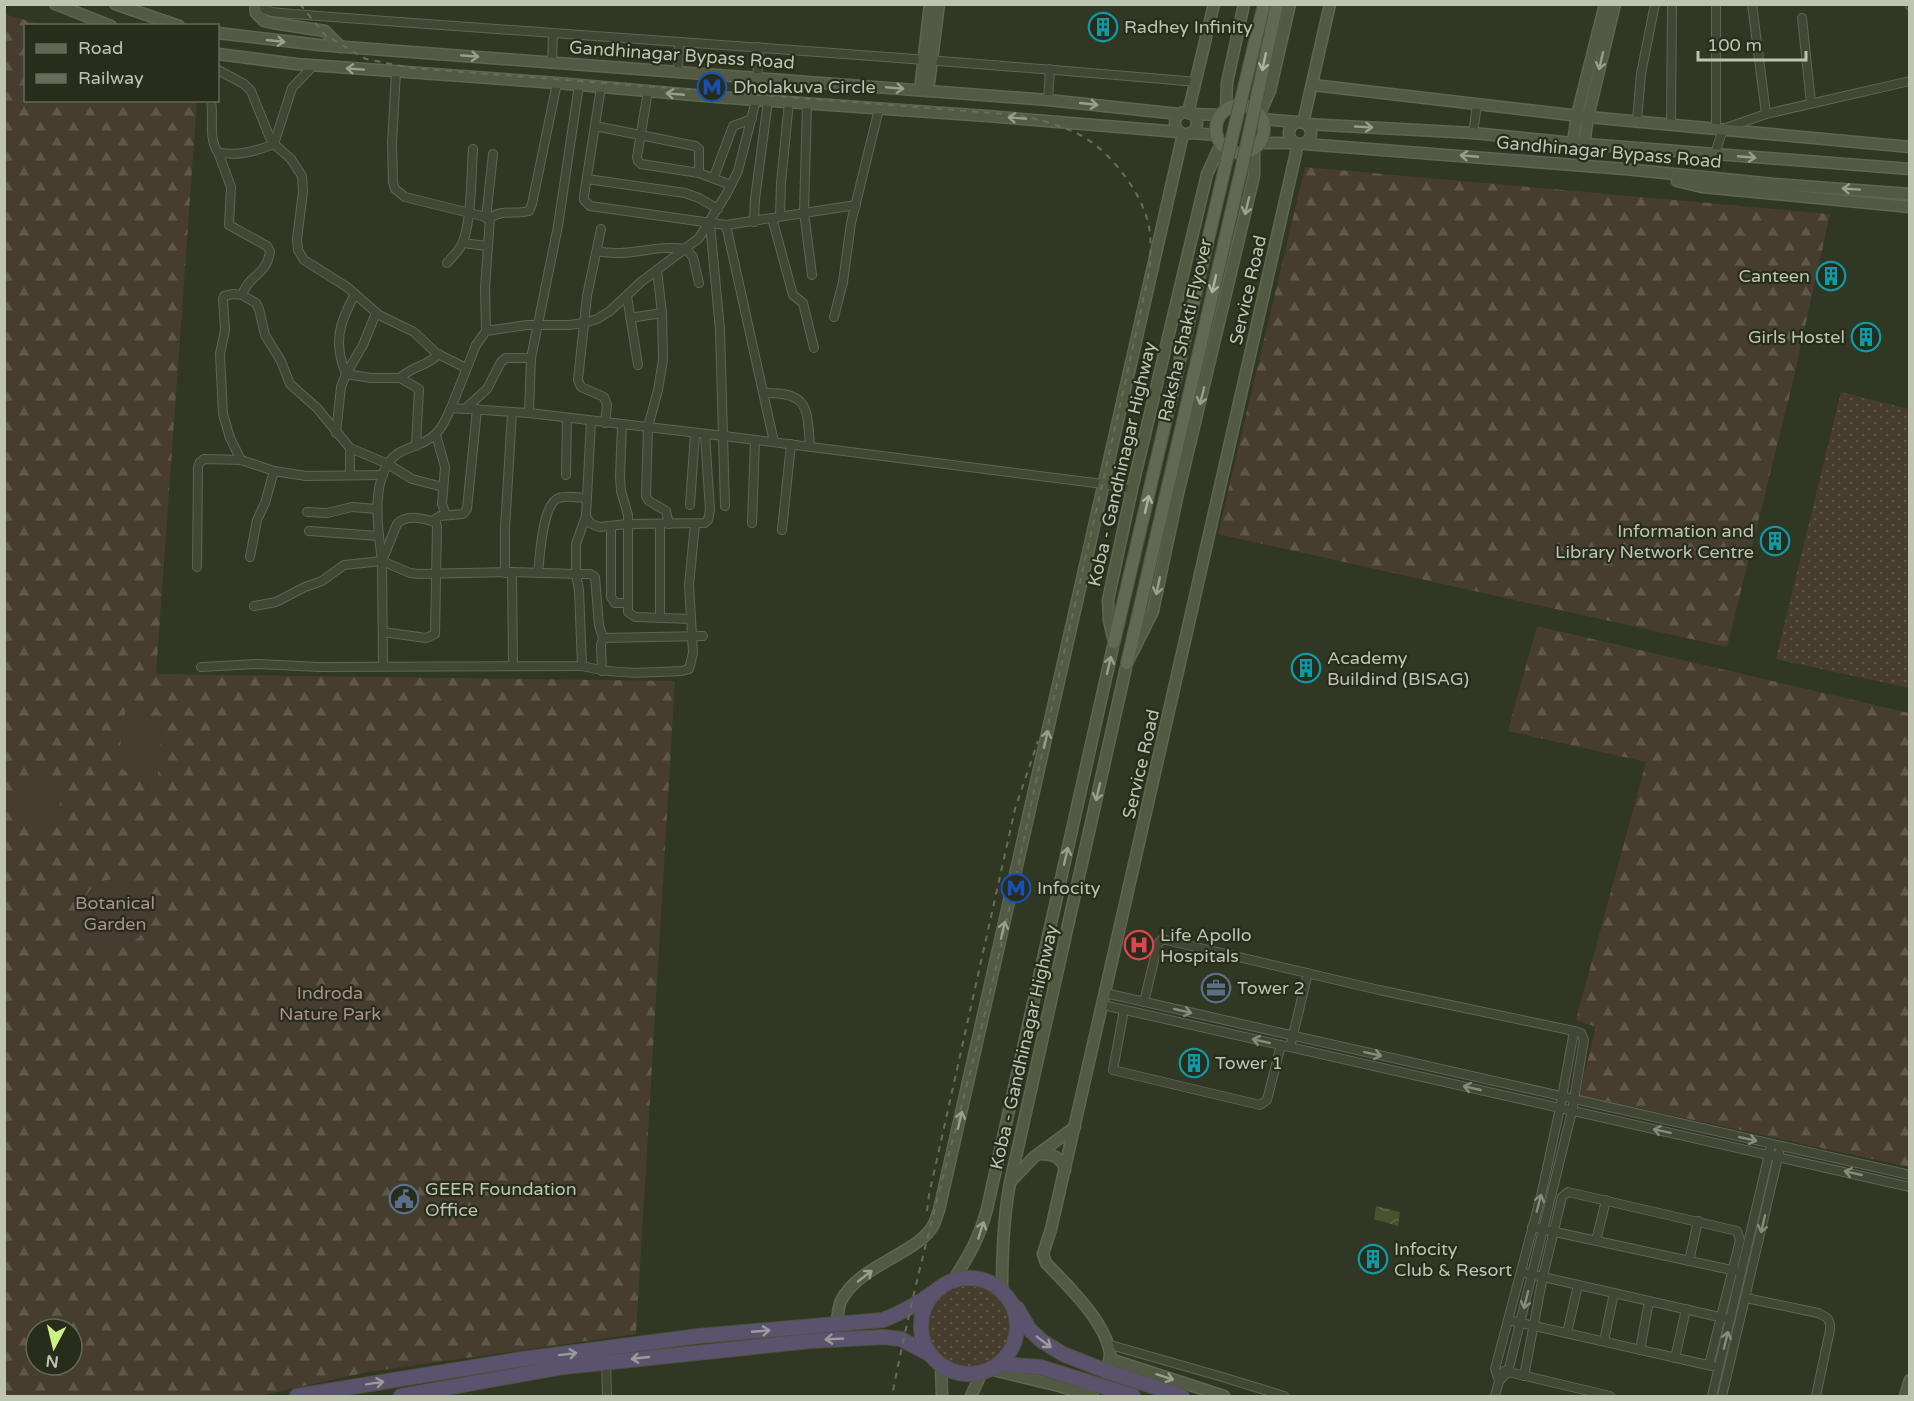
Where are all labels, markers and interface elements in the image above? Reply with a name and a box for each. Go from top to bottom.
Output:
building icon: Radhey Infinity [1087,11,1119,43]
place label: Radhey Infinity [1124,16,1253,38]
legend [24,24,219,102]
scale bar [1698,24,1806,62]
text: 100 m [1707,34,1762,56]
one-way arrow [265,36,285,47]
street label: Gandhinagar Bypass Road [568,36,796,74]
text: Road [78,37,123,59]
one-way arrow [459,50,479,61]
one-way arrow [1258,51,1269,71]
one-way arrow [1595,52,1607,71]
one-way arrow [346,63,366,74]
text: Railway [78,67,144,89]
metro station icon: Dholakuva Circle [696,71,728,103]
place label: Dholakuva Circle [733,76,876,98]
one-way arrow [884,83,904,94]
one-way arrow [666,88,686,99]
one-way arrow [1079,99,1098,110]
one-way arrow [1007,112,1027,123]
one-way arrow [1354,121,1374,132]
street label: Gandhinagar Bypass Road [1495,131,1723,173]
one-way arrow [1459,150,1479,161]
one-way arrow [1737,152,1757,163]
one-way arrow [1842,184,1862,195]
one-way arrow [1241,196,1253,215]
street label: Service Road [1225,233,1271,347]
street label: Raksha Shakti Flyover [1153,236,1217,424]
building icon: Canteen [1815,260,1847,292]
place label: Canteen [1739,265,1810,287]
one-way arrow [1207,275,1219,294]
building icon: Girls Hostel [1850,321,1882,353]
place label: Girls Hostel [1748,326,1845,348]
street label: Koba - Gandhinagar Highway [1083,339,1161,589]
one-way arrow [1195,386,1207,405]
one-way arrow [1142,495,1154,514]
place label: Information and Library Network Centre [1555,520,1754,563]
building icon: Information and Library Network Centre [1759,525,1791,557]
one-way arrow [1152,576,1164,595]
place label: Academy Buildind (BISAG) [1327,647,1469,690]
building icon: Academy Buildind (BISAG) [1290,652,1322,684]
one-way arrow [1104,656,1115,675]
street label: Service Road [1118,707,1164,821]
one-way arrow [1041,730,1052,749]
one-way arrow [1092,782,1103,801]
one-way arrow [1061,846,1072,866]
metro station icon: Infocity [1000,872,1032,904]
place label: Infocity [1037,877,1101,899]
park label: Botanical Garden [75,892,155,935]
one-way arrow [998,920,1010,939]
street label: Koba - Gandhinagar Highway [985,922,1063,1172]
place label: Life Apollo Hospitals [1160,924,1252,967]
hospital icon: Life Apollo Hospitals [1123,929,1155,961]
office icon: Tower 2 [1200,972,1232,1004]
place label: Tower 2 [1237,977,1305,999]
park label: Indroda Nature Park [279,982,381,1025]
one-way arrow [1173,1005,1192,1017]
one-way arrow [1252,1035,1271,1046]
building icon: Tower 1 [1178,1047,1210,1079]
one-way arrow [1363,1049,1382,1060]
place label: Tower 1 [1215,1052,1283,1074]
one-way arrow [1463,1082,1482,1093]
one-way arrow [955,1111,967,1130]
one-way arrow [1653,1125,1672,1136]
one-way arrow [1737,1134,1757,1145]
one-way arrow [1843,1167,1862,1179]
place label: GEER Foundation Office [425,1178,577,1221]
public building icon: GEER Foundation Office [388,1183,420,1215]
one-way arrow [1533,1194,1545,1213]
one-way arrow [1756,1214,1768,1233]
one-way arrow [976,1221,987,1240]
place label: Infocity Club & Resort [1394,1238,1512,1281]
building icon: Infocity Club & Resort [1357,1243,1389,1275]
one-way arrow [857,1269,873,1282]
one-way arrow [1519,1290,1531,1309]
north arrow [24,1317,84,1377]
one-way arrow [751,1325,771,1336]
one-way arrow [1721,1331,1733,1350]
one-way arrow [825,1334,845,1345]
one-way arrow [1036,1335,1052,1348]
one-way arrow [557,1348,577,1359]
text: N [45,1350,60,1372]
one-way arrow [631,1353,651,1364]
one-way arrow [1155,1372,1174,1383]
one-way arrow [365,1377,384,1388]

